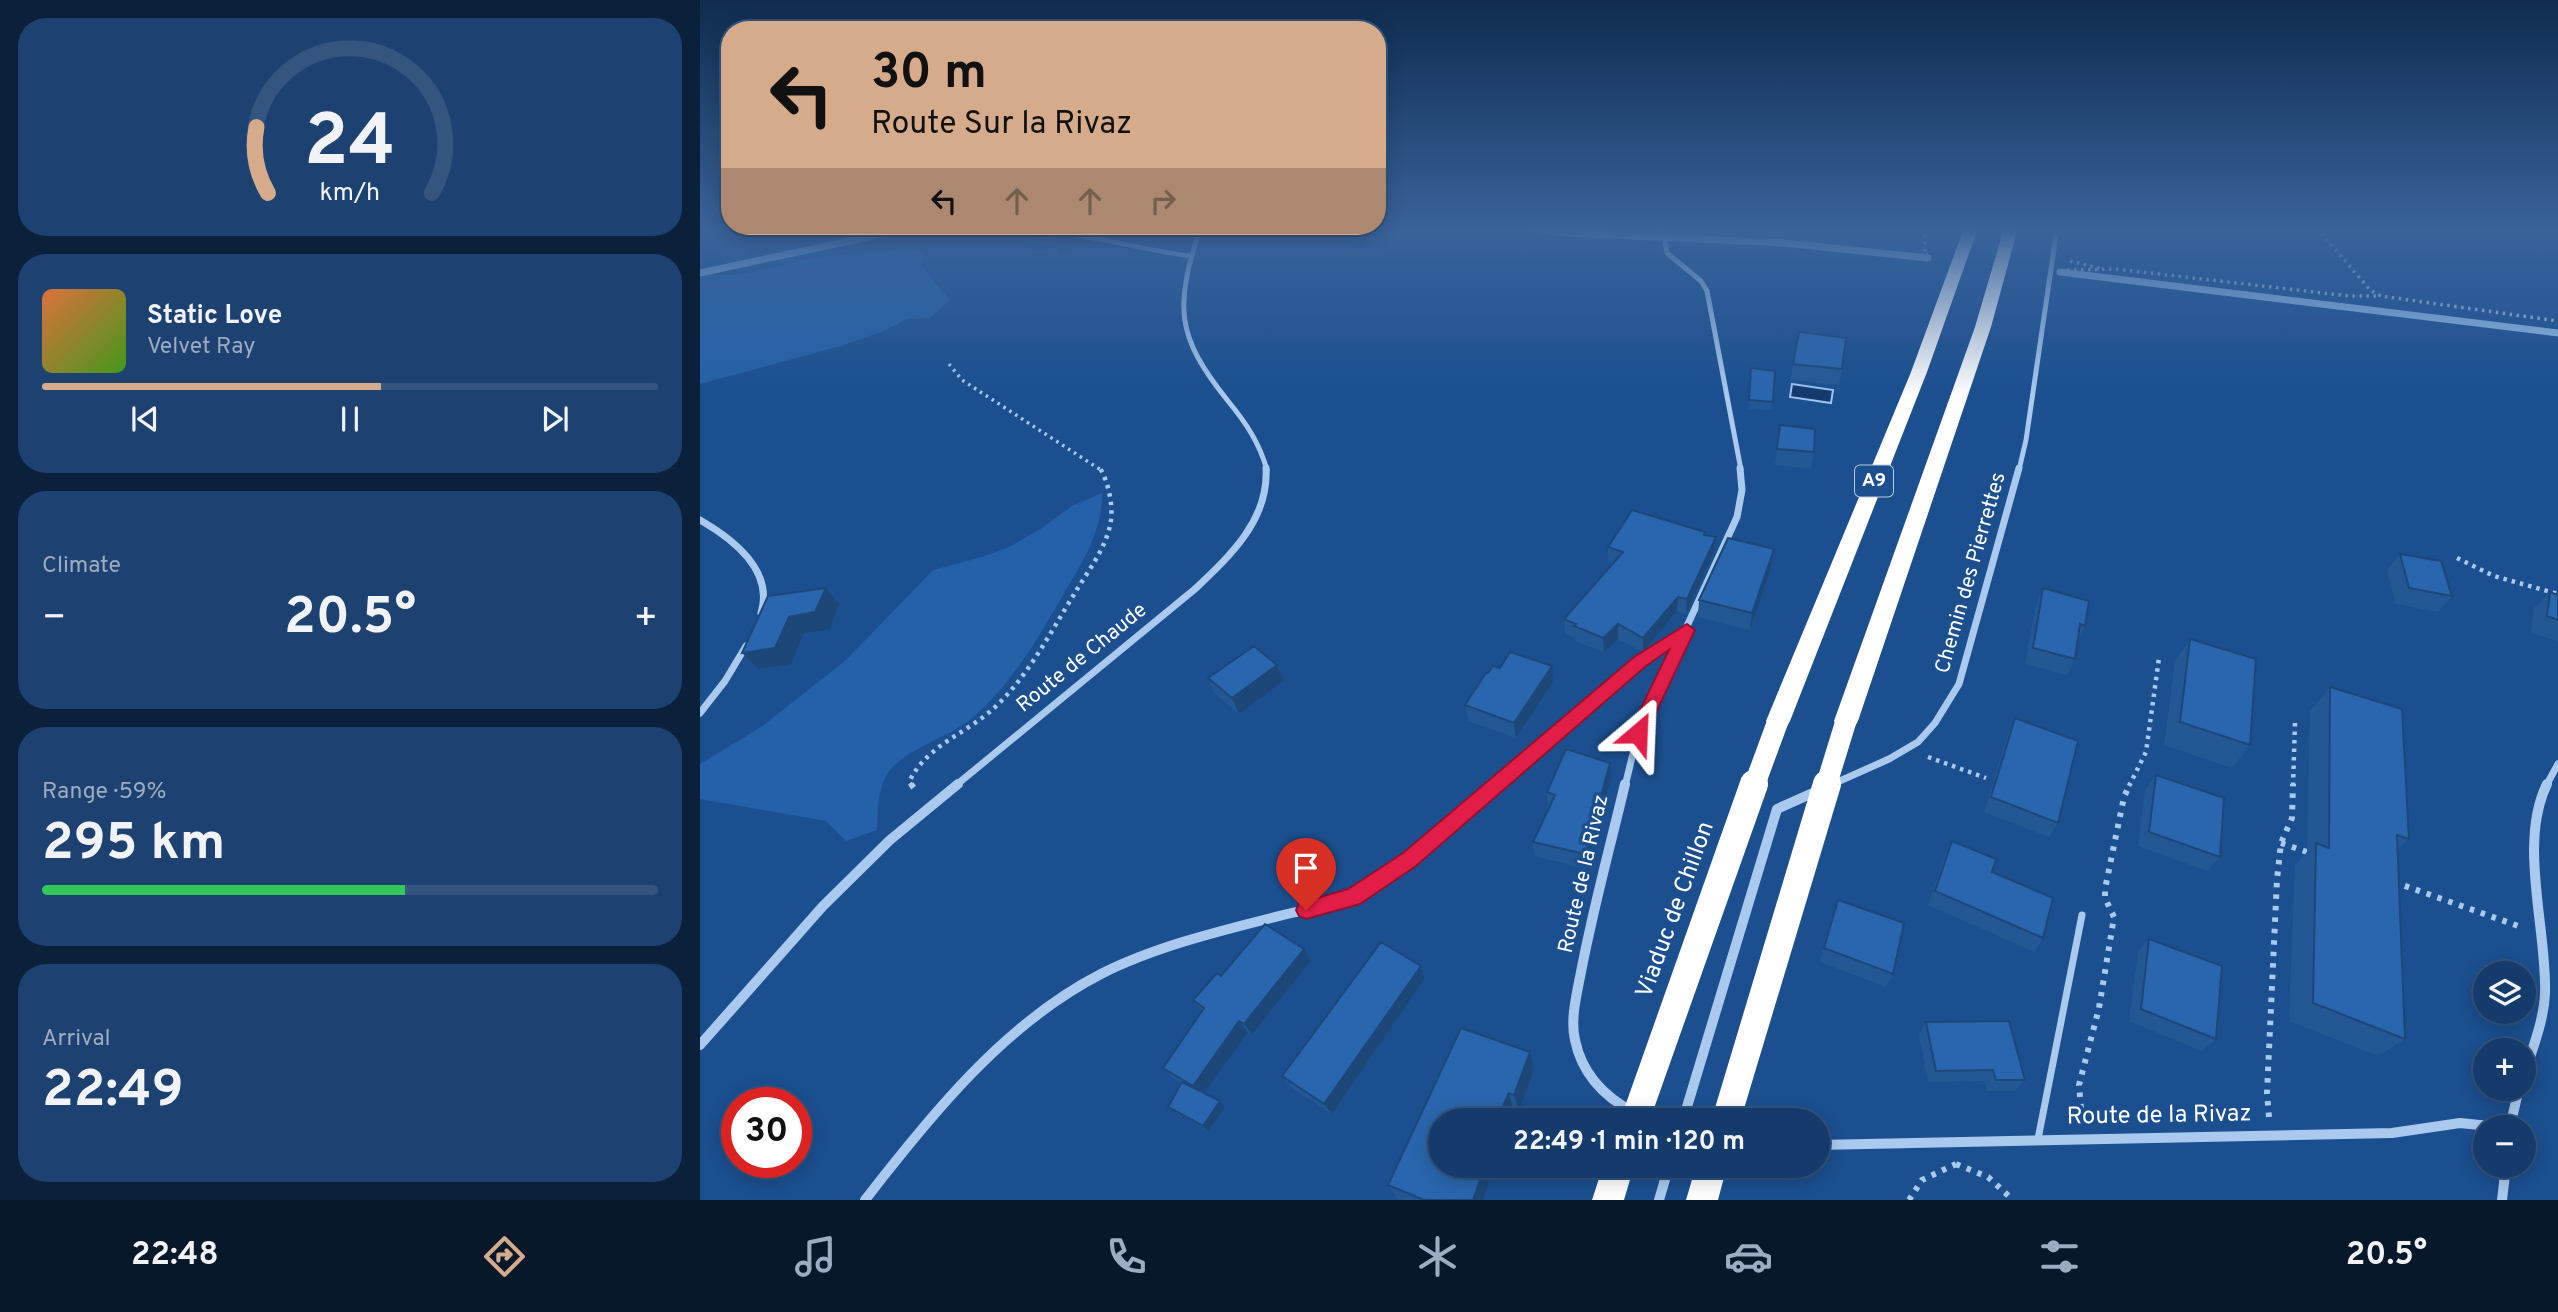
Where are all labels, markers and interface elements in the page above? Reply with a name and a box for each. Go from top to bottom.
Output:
text: 30 m [871,44,987,106]
icon: left [756,49,847,140]
text: 24 [304,100,396,192]
text: Route Sur la Rivaz [871,105,1132,145]
text: km/h [320,178,380,210]
icon: left [925,182,963,220]
icon: ahead [998,182,1036,220]
icon: ahead [1071,182,1109,220]
icon: right [1144,182,1182,220]
text: Static Love [147,300,282,333]
text: Velvet Ray [147,333,255,362]
icon: previous [126,400,164,438]
icon: pause [331,400,369,438]
icon: next [536,400,574,438]
road number: A9 [1855,466,1893,496]
street label: Chemin des Pierrettes [1929,469,2013,677]
text: Climate [42,552,121,581]
text: 20.5° [284,586,416,652]
text: − [42,595,67,644]
text: + [633,595,658,644]
street label: Route de Chaude [1011,597,1153,719]
position arrow [1601,696,1675,770]
text: Range · 59% [42,778,167,807]
street label: Route de la Rivaz [1553,792,1615,956]
text: 295 km [42,812,225,878]
street label: Viaduc de Chillon [1630,818,1722,1002]
pin [1276,838,1336,910]
icon: arrive [1287,849,1325,887]
map controls [2473,961,2536,1178]
button: layers [2473,961,2536,1024]
text: Arrival [42,1025,111,1054]
button: + [2473,1038,2536,1101]
text: 22:49 [42,1059,184,1125]
speed limit sign: 30 [721,1087,812,1178]
street label: Route de la Rivaz [2066,1099,2252,1133]
button: − [2473,1115,2536,1178]
text: 22:49 · 1 min · 120 m [1513,1126,1745,1159]
icon: directions [480,1232,529,1281]
icon: music [791,1232,840,1281]
icon: phone [1102,1232,1151,1281]
icon: climate [1413,1232,1462,1281]
icon: car [1724,1232,1773,1281]
icon: filters [2035,1232,2084,1281]
text: 22:48 [131,1236,219,1276]
text: 20.5° [2346,1236,2427,1276]

